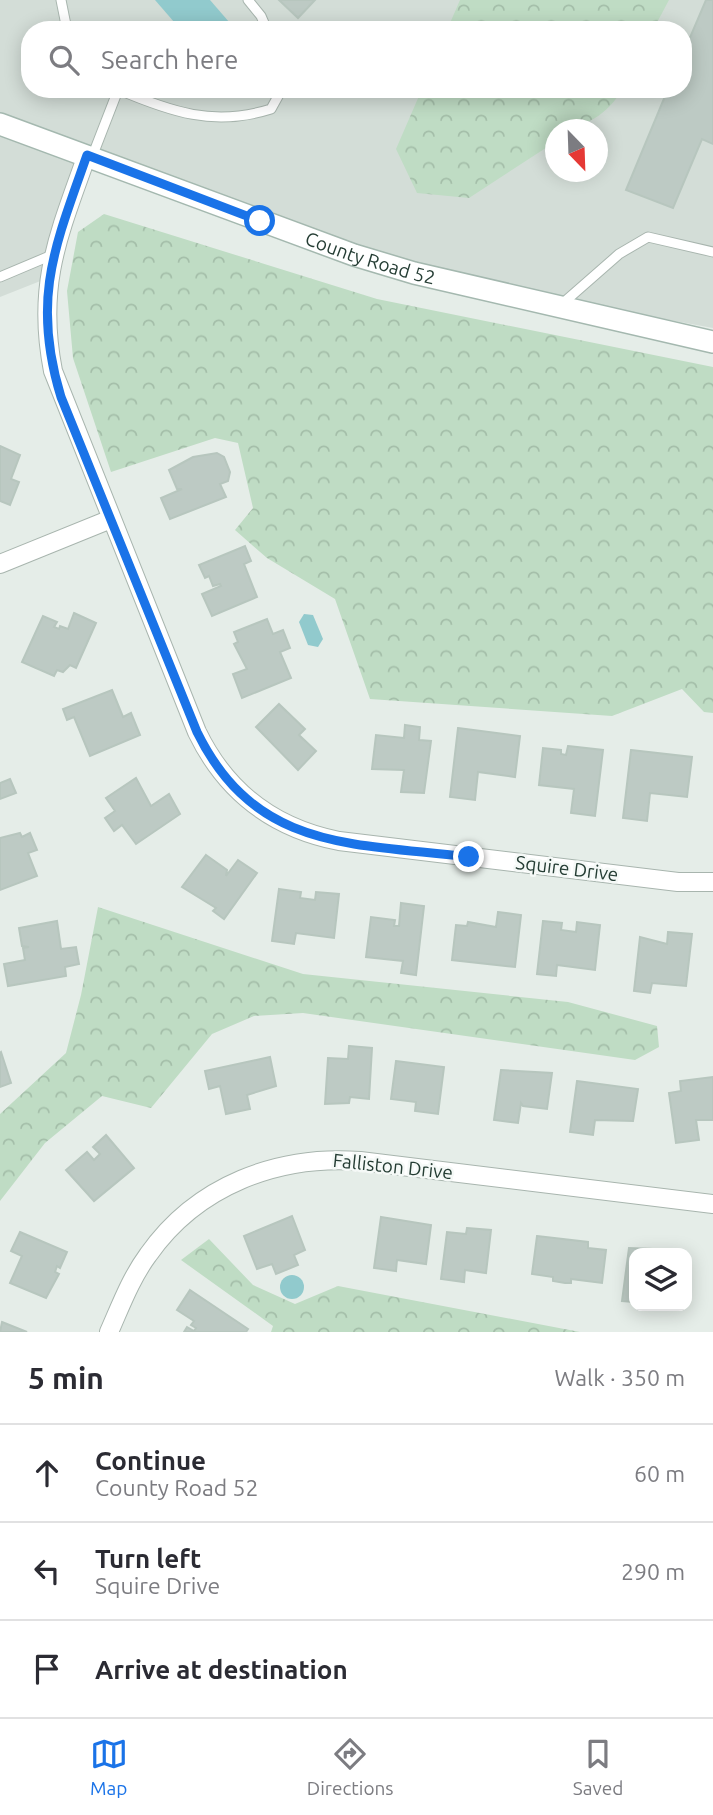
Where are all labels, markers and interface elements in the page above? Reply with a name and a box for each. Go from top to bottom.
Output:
search box [21,21,692,98]
icon: search [45,41,83,79]
text: Search here [101,45,238,74]
north arrow [545,119,608,182]
route start [244,205,275,236]
street label: County Road 52 [302,227,437,289]
route end [453,841,484,872]
street label: Squire Drive [514,851,620,885]
street label: Falliston Drive [332,1149,454,1183]
map controls [629,1248,692,1311]
button: layers [629,1248,692,1311]
text: 5 min [28,1361,104,1395]
text: Walk · 350 m [554,1365,685,1390]
text: Continue [95,1446,206,1475]
icon: ahead [28,1454,66,1492]
text: 60 m [634,1461,685,1486]
text: County Road 52 [95,1475,258,1500]
text: Turn left [95,1544,201,1573]
icon: left [28,1552,66,1590]
text: 290 m [621,1559,685,1584]
text: Squire Drive [95,1573,220,1598]
icon: arrive [28,1650,66,1688]
text: Arrive at destination [95,1655,348,1684]
tab: Map [90,1735,128,1799]
tab: Directions [307,1735,394,1799]
tab: Saved [573,1735,623,1799]

